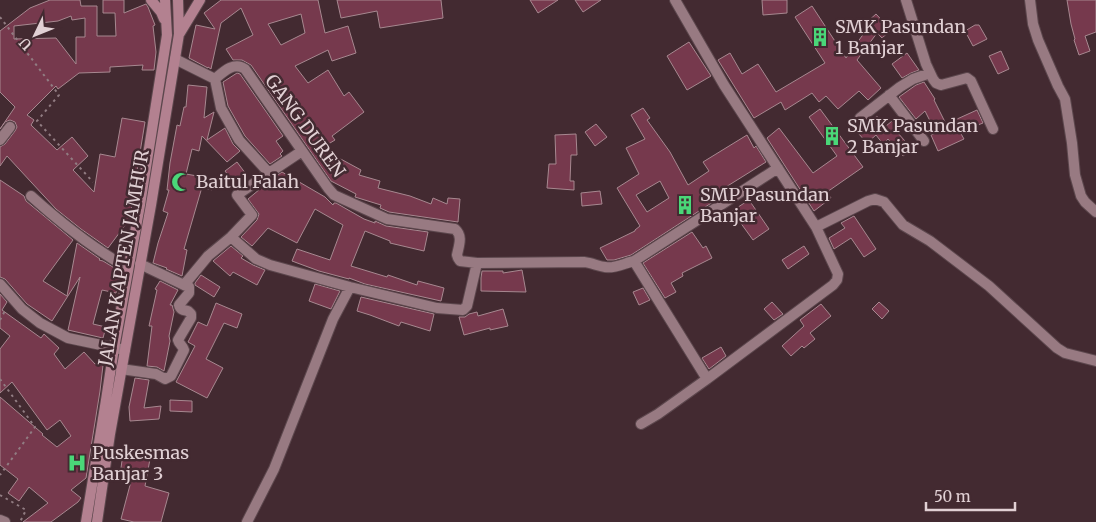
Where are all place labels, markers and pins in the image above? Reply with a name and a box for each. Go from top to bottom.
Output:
place label: SMK Pasundan 1 Banjar [835,15,966,59]
building icon: SMK Pasundan 1 Banjar [809,26,831,48]
place label: SMK Pasundan 2 Banjar [847,114,978,158]
building icon: SMK Pasundan 2 Banjar [821,125,843,147]
place label: Baitul Falah [196,170,299,193]
mosque icon: Baitul Falah [170,171,192,193]
place label: SMP Pasundan Banjar [700,183,830,227]
building icon: SMP Pasundan Banjar [674,194,696,216]
place label: Puskesmas Banjar 3 [92,441,189,485]
hospital icon: Puskesmas Banjar 3 [66,452,88,474]

